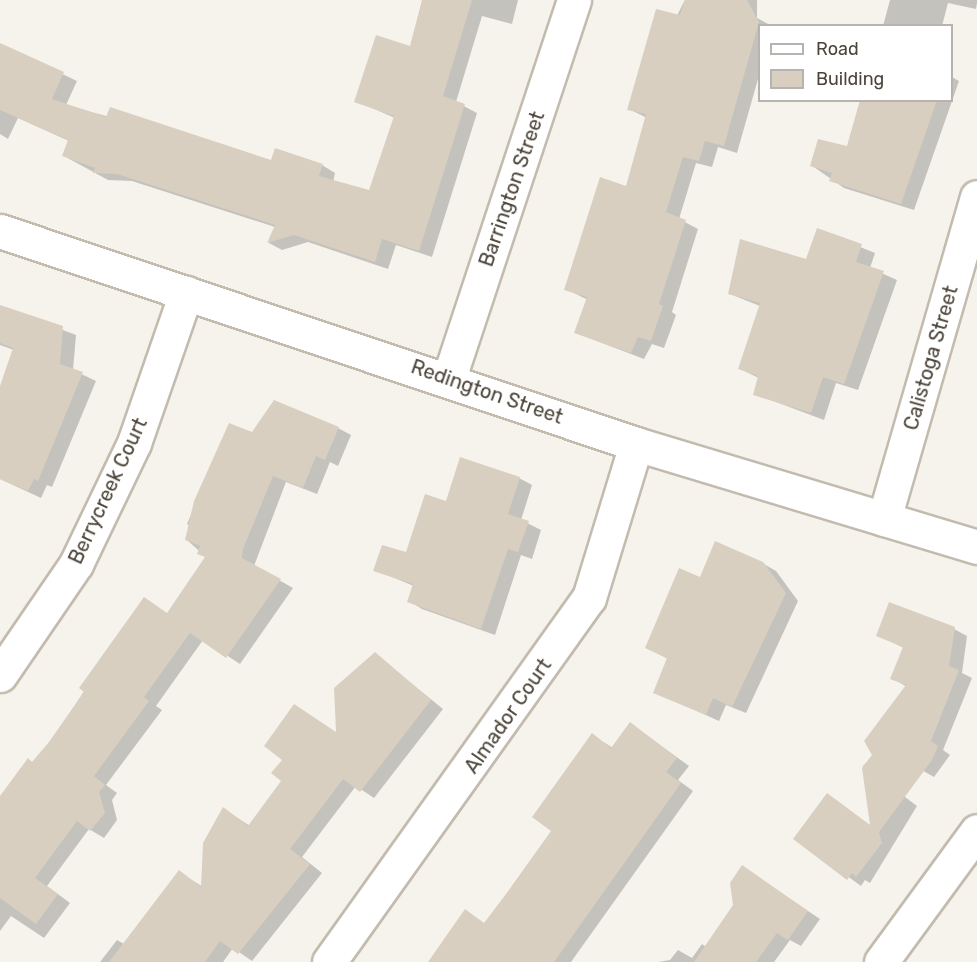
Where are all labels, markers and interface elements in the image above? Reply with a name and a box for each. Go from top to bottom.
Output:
legend [758,24,953,102]
text: Road [816,38,859,60]
text: Building [816,68,884,90]
street label: Barrington Street [474,108,550,270]
street label: Calistoga Street [899,283,963,433]
street label: Redington Street [408,355,566,429]
street label: Berrycreek Court [64,414,152,568]
street label: Almador Court [459,654,557,778]

